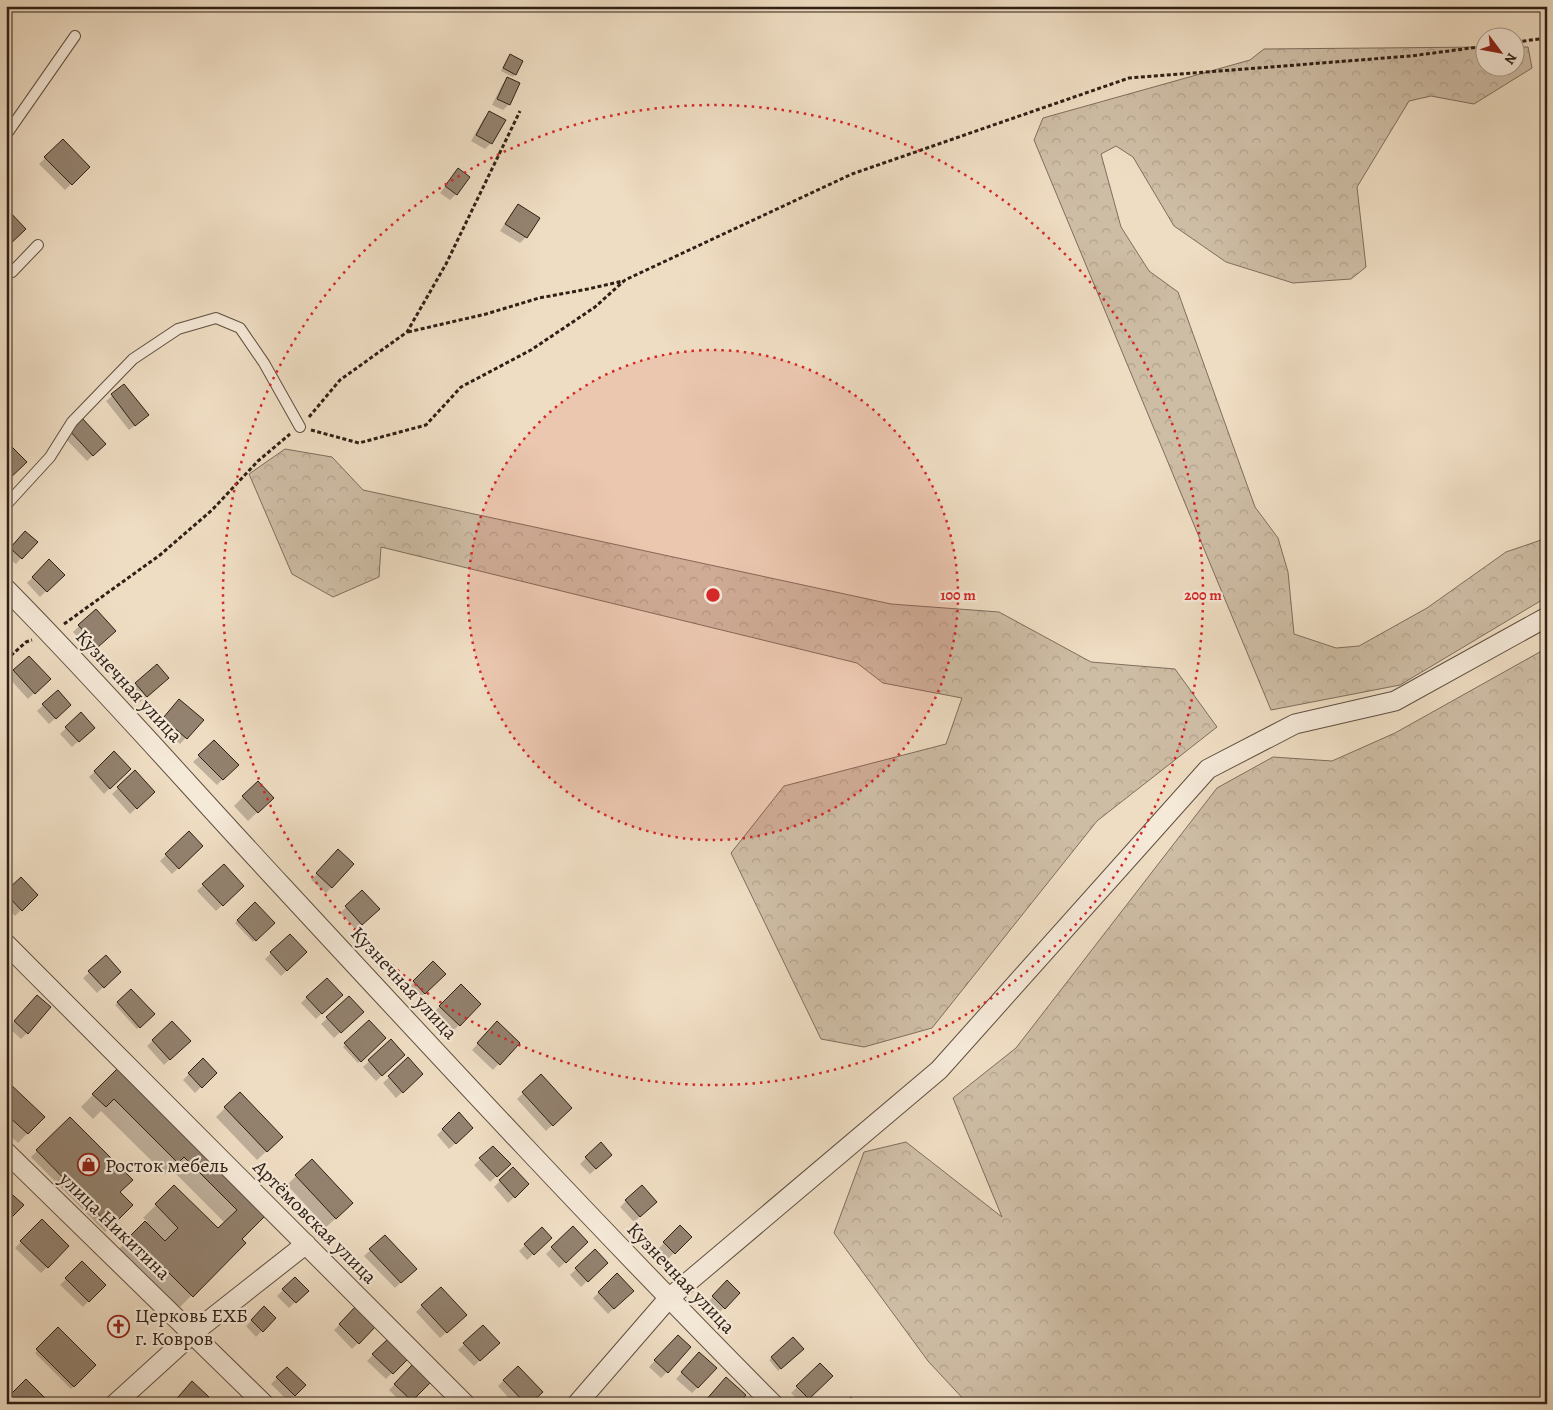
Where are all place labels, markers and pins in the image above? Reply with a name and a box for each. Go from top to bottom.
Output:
centre of rings [704,586,722,604]
place label: Росток мебель [105,1152,228,1179]
shop icon: Росток мебель [77,1153,101,1177]
place label: Церковь ЕХБ г. Ковров [135,1302,248,1352]
church icon: Церковь ЕХБ г. Ковров [107,1315,131,1339]

